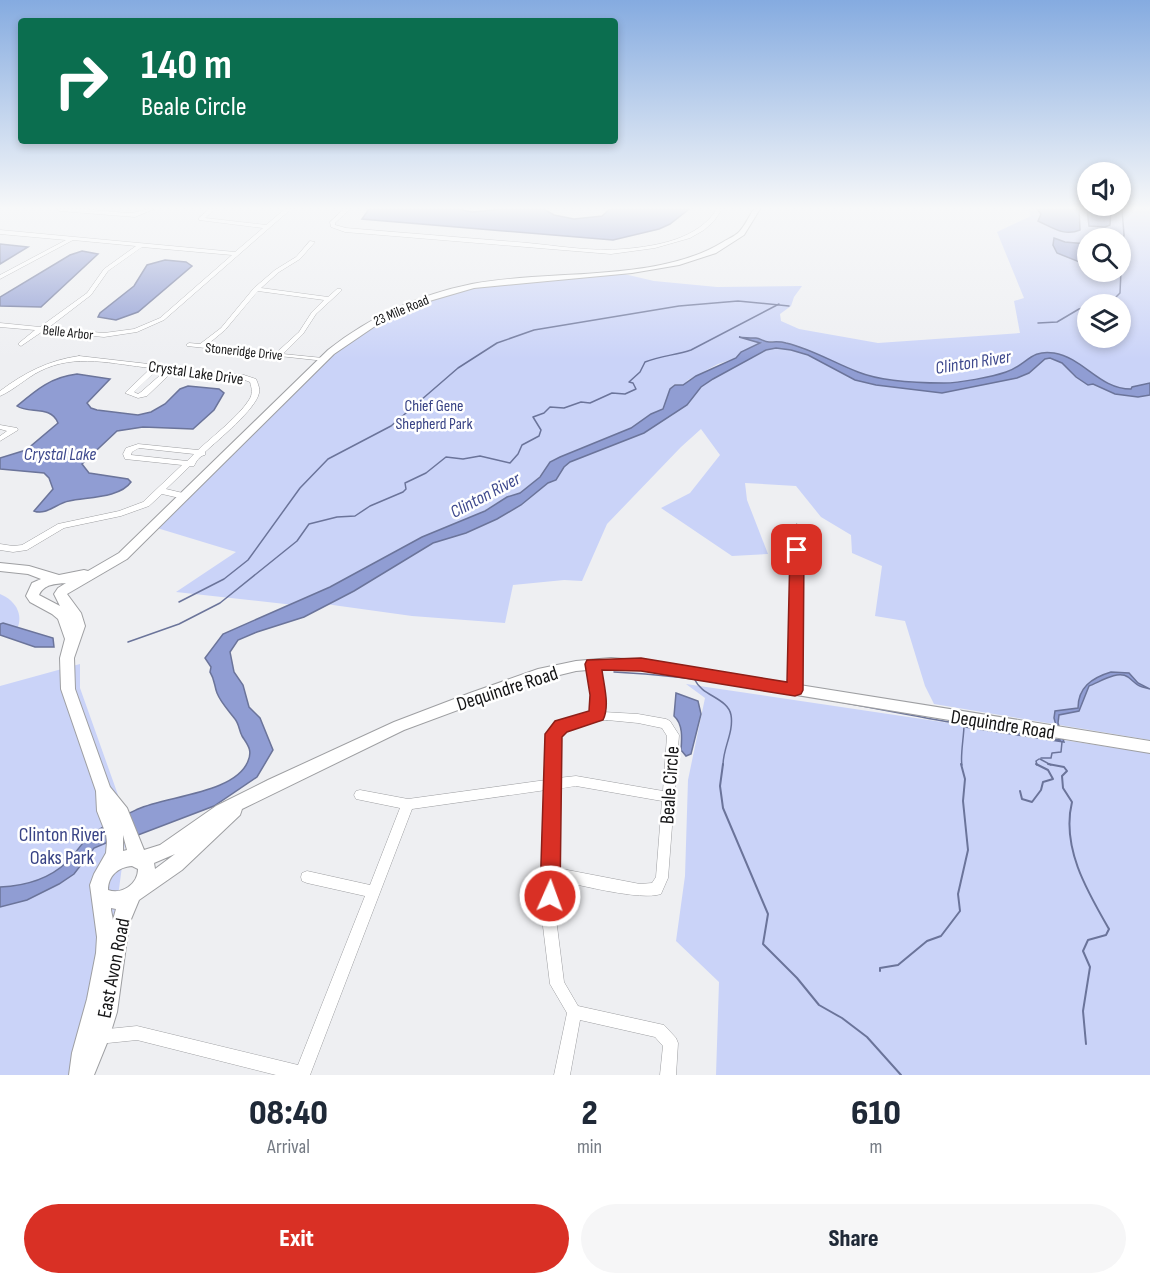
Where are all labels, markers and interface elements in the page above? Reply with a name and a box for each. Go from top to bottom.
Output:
text: 140 m [141,40,232,91]
icon: right [42,42,120,120]
text: Beale Circle [141,91,247,123]
map controls [1077,162,1131,348]
button: sound [1077,162,1131,216]
button: search [1077,228,1131,282]
street label: 23 Mile Road [371,291,432,330]
button: layers [1077,294,1131,348]
street label: Belle Arbor [42,321,94,344]
street label: Stoneridge Drive [204,339,284,364]
water label: Clinton River [934,346,1013,379]
street label: Crystal Lake Drive [147,357,244,390]
park label: Chief Gene Shepherd Park [396,397,473,434]
water label: Crystal Lake [24,444,96,465]
water label: Clinton River [447,468,525,523]
pin [771,524,822,575]
icon: arrive [780,533,813,566]
street label: Dequindre Road [454,661,561,717]
street label: Dequindre Road [949,705,1057,745]
street label: Beale Circle [655,745,685,825]
park label: Clinton River Oaks Park [19,823,106,870]
position arrow [518,864,582,928]
street label: East Avon Road [93,916,135,1020]
text: 08:40 [249,1092,328,1135]
text: 2 [581,1092,598,1135]
text: 610 [851,1092,901,1135]
text: Arrival [267,1135,310,1159]
text: min [577,1135,602,1159]
text: m [870,1135,882,1159]
button: Exit [24,1204,569,1273]
button: Share [581,1204,1126,1273]

